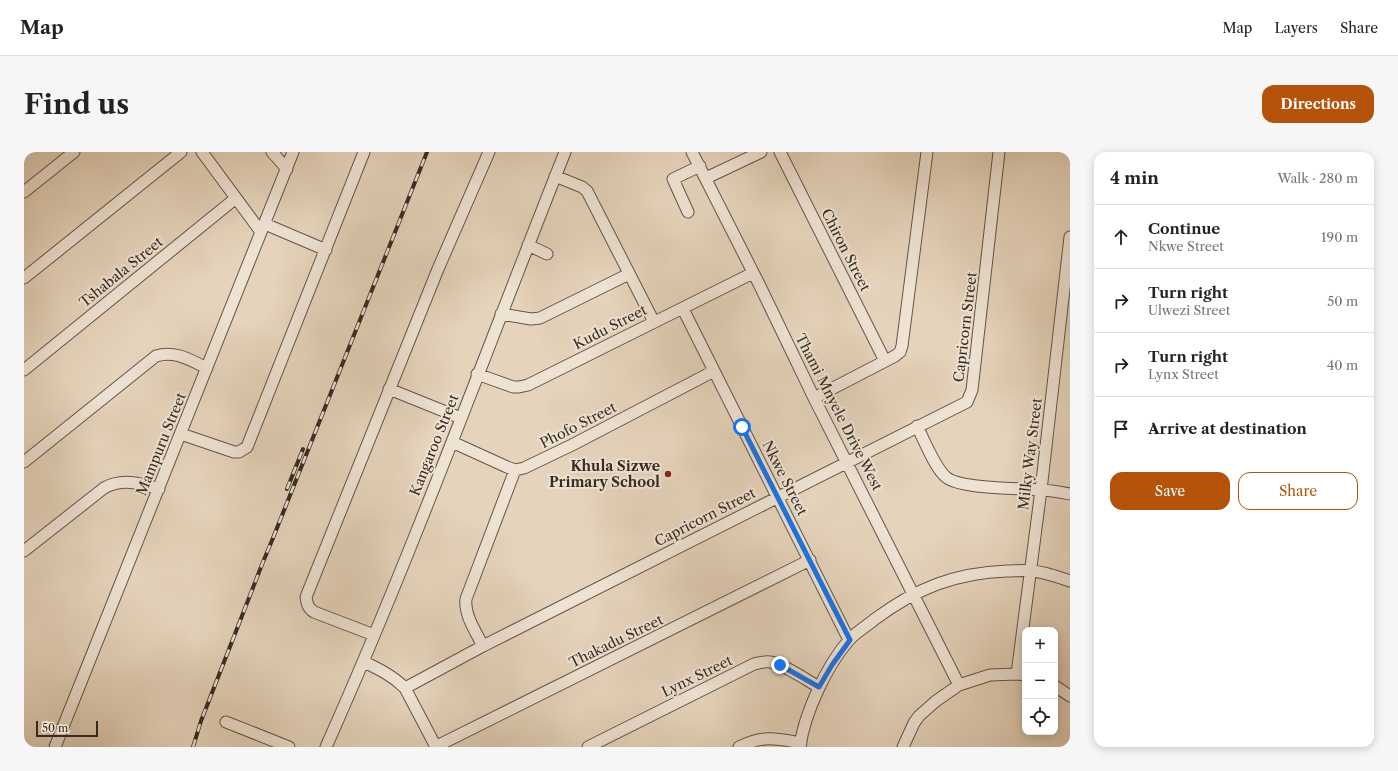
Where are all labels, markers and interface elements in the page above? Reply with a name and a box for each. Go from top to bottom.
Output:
text: Map [20,16,64,39]
text: Map [1222,19,1252,37]
text: Layers [1274,19,1318,37]
text: Share [1340,19,1378,37]
button: Directions [1262,85,1374,123]
text: Find us [24,87,129,121]
text: 4 min [1110,168,1159,188]
text: Walk · 280 m [1277,170,1358,186]
street label: Chiron Street [817,206,875,294]
text: Continue [1148,219,1220,238]
icon: ahead [1110,226,1132,248]
text: 190 m [1321,229,1358,245]
street label: Tshabala Street [76,233,166,311]
text: Nkwe Street [1148,238,1224,254]
street label: Capricorn Street [949,271,981,383]
text: Turn right [1148,283,1228,302]
icon: right [1110,290,1132,312]
text: 50 m [1327,293,1358,309]
street label: Kudu Street [570,301,650,353]
text: Ulwezi Street [1148,302,1230,318]
street label: Thami Mnyele Drive West [792,331,886,494]
text: Turn right [1148,347,1228,366]
icon: right [1110,354,1132,376]
text: 40 m [1327,357,1358,373]
text: Lynx Street [1148,366,1219,382]
street label: Mampuru Street [132,390,190,498]
street label: Kangaroo Street [405,391,463,498]
street label: Milky Way Street [1014,397,1046,511]
street label: Phofo Street [537,398,619,452]
route start [733,418,751,436]
icon: arrive [1110,418,1132,440]
text: Arrive at destination [1148,419,1307,438]
street label: Nkwe Street [758,437,812,519]
place label: Khula Sizwe Primary School [549,457,660,491]
marker: Khula Sizwe Primary School [663,469,673,479]
button: Save [1110,472,1230,510]
button: Share [1238,472,1358,510]
street label: Capricorn Street [651,484,759,550]
street label: Thakadu Street [566,610,666,672]
map controls [1022,627,1058,735]
button: + [1022,627,1058,663]
street label: Lynx Street [659,651,735,701]
route end [771,656,789,674]
button: − [1022,663,1058,699]
button: locate [1022,699,1058,735]
scale bar [36,719,98,738]
text: 50 m [42,721,68,735]

